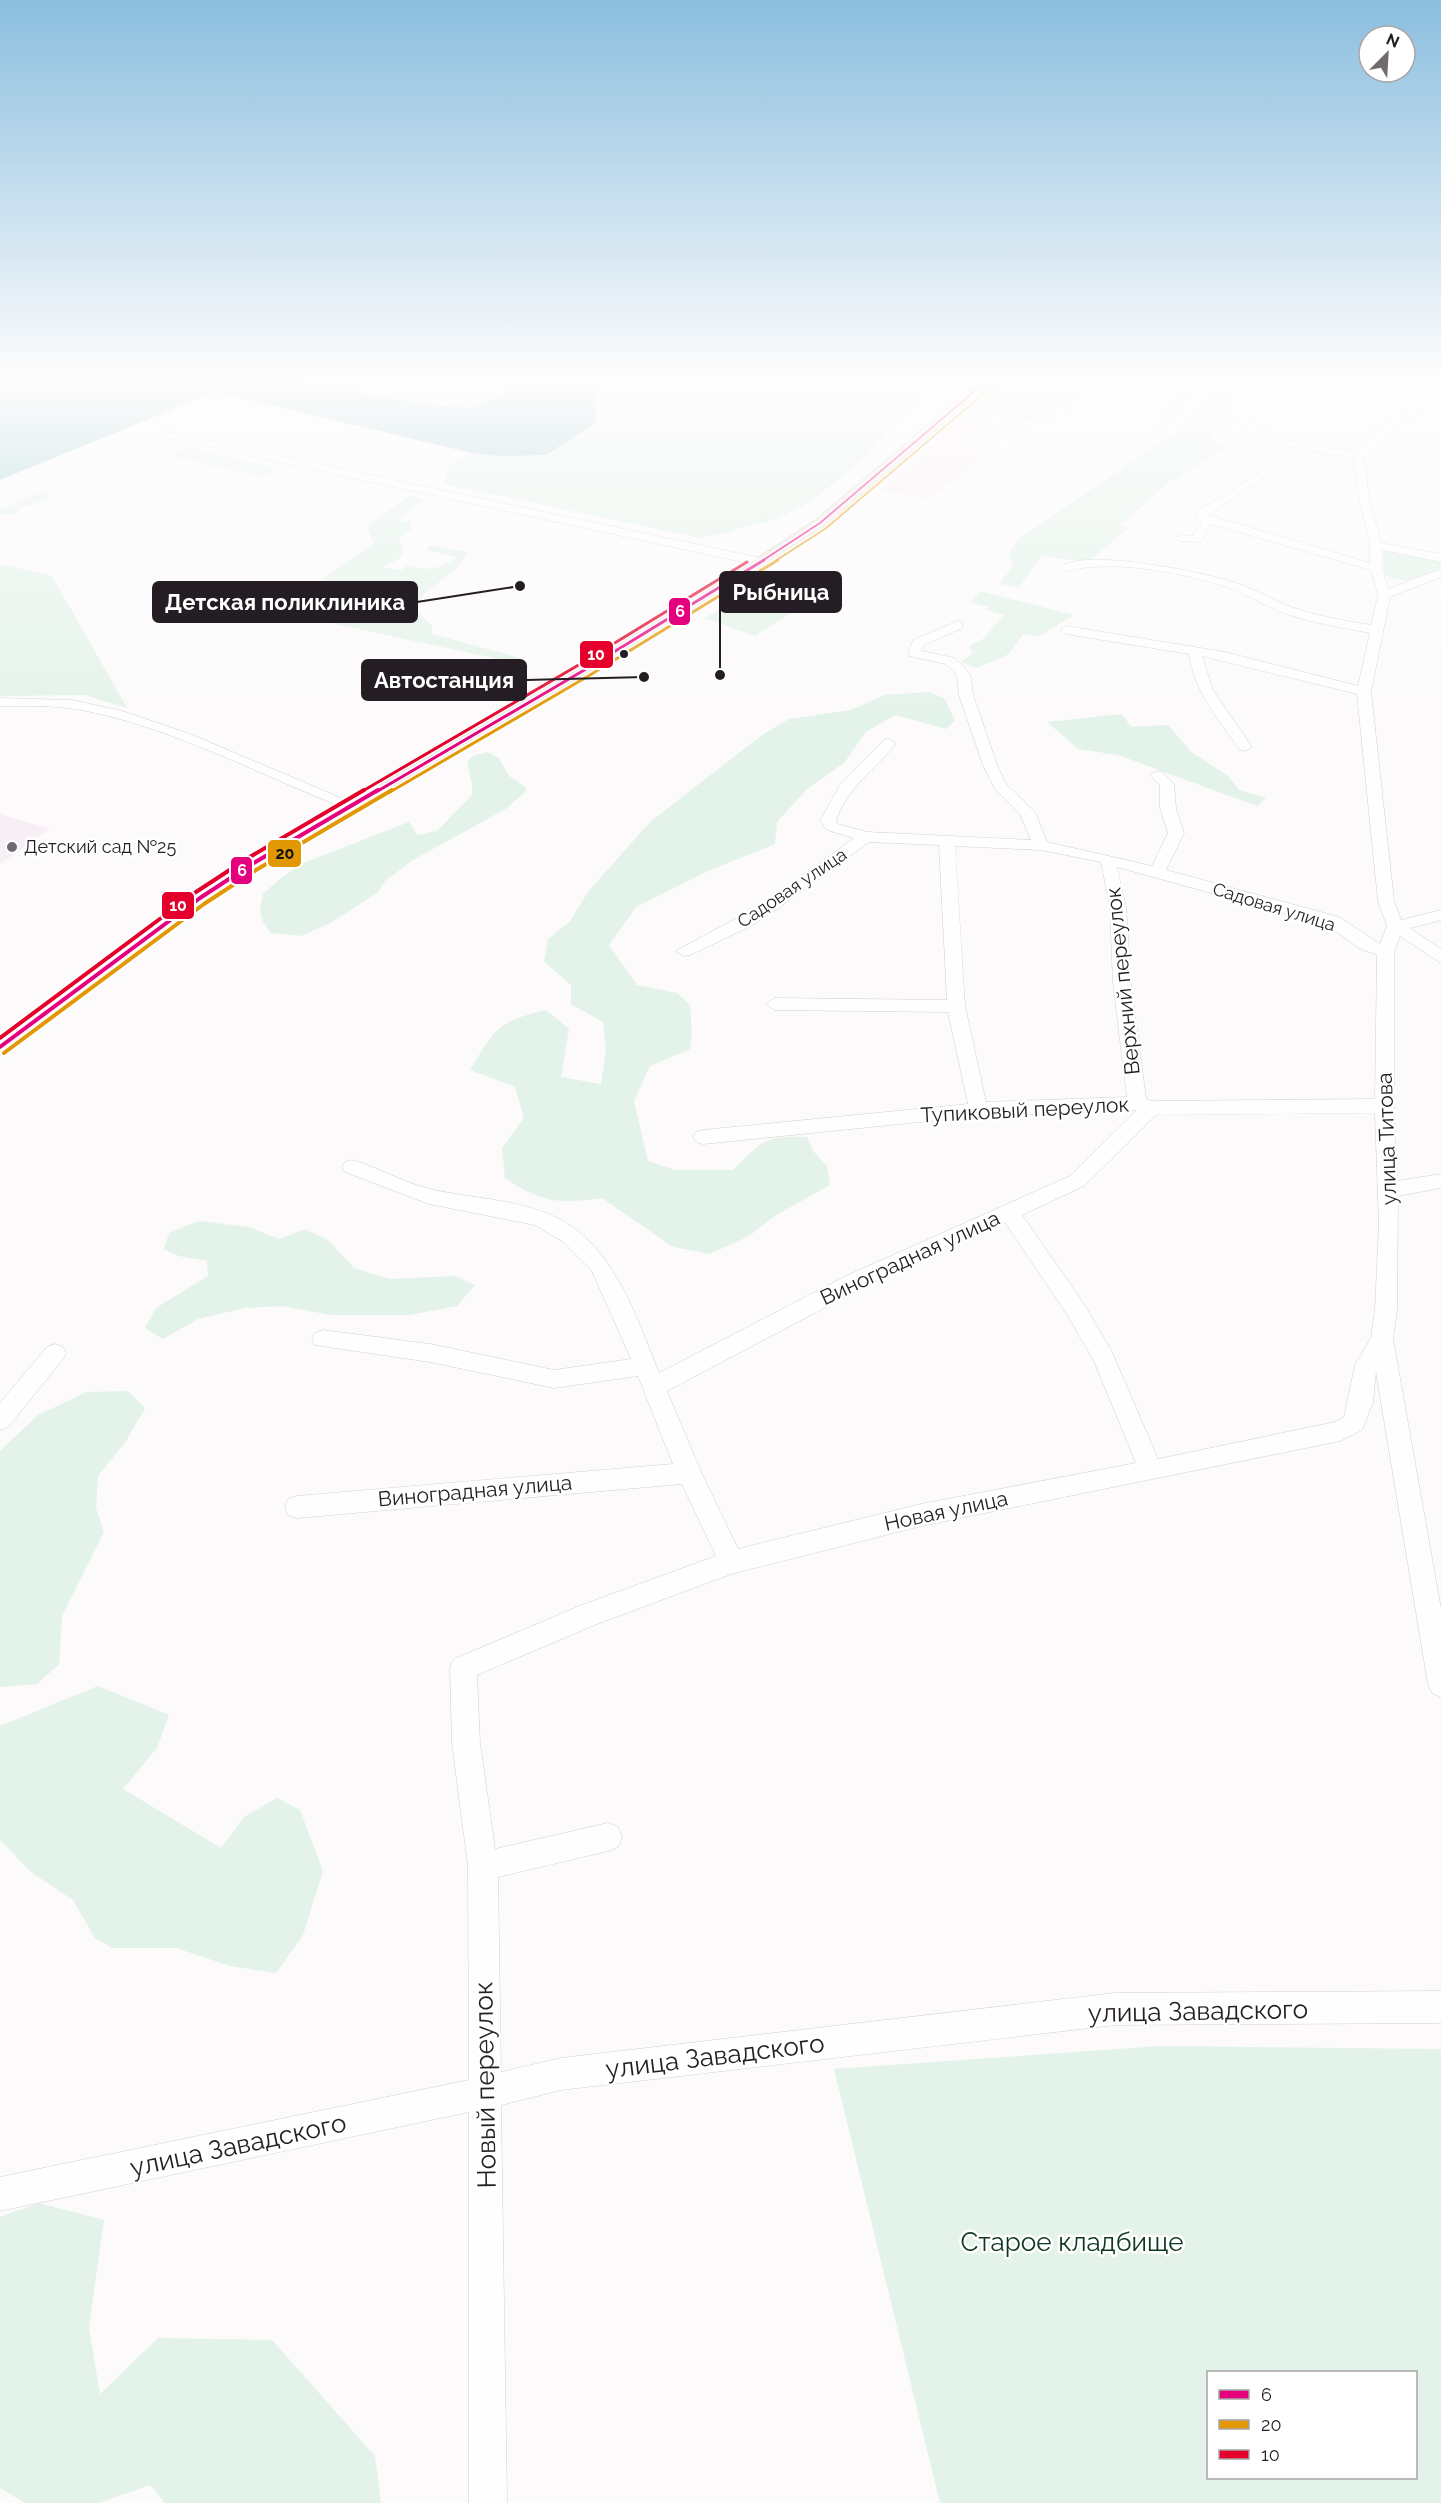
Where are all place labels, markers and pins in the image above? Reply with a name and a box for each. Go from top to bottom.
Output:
callout: Рыбница [720,572,841,612]
callout: Детская поликлиника [153,582,417,622]
unlabelled marker [618,648,630,660]
callout: Автостанция [362,660,526,700]
place label: Детский сад №25 [24,836,176,857]
marker: Детский сад №25 [5,840,19,854]

